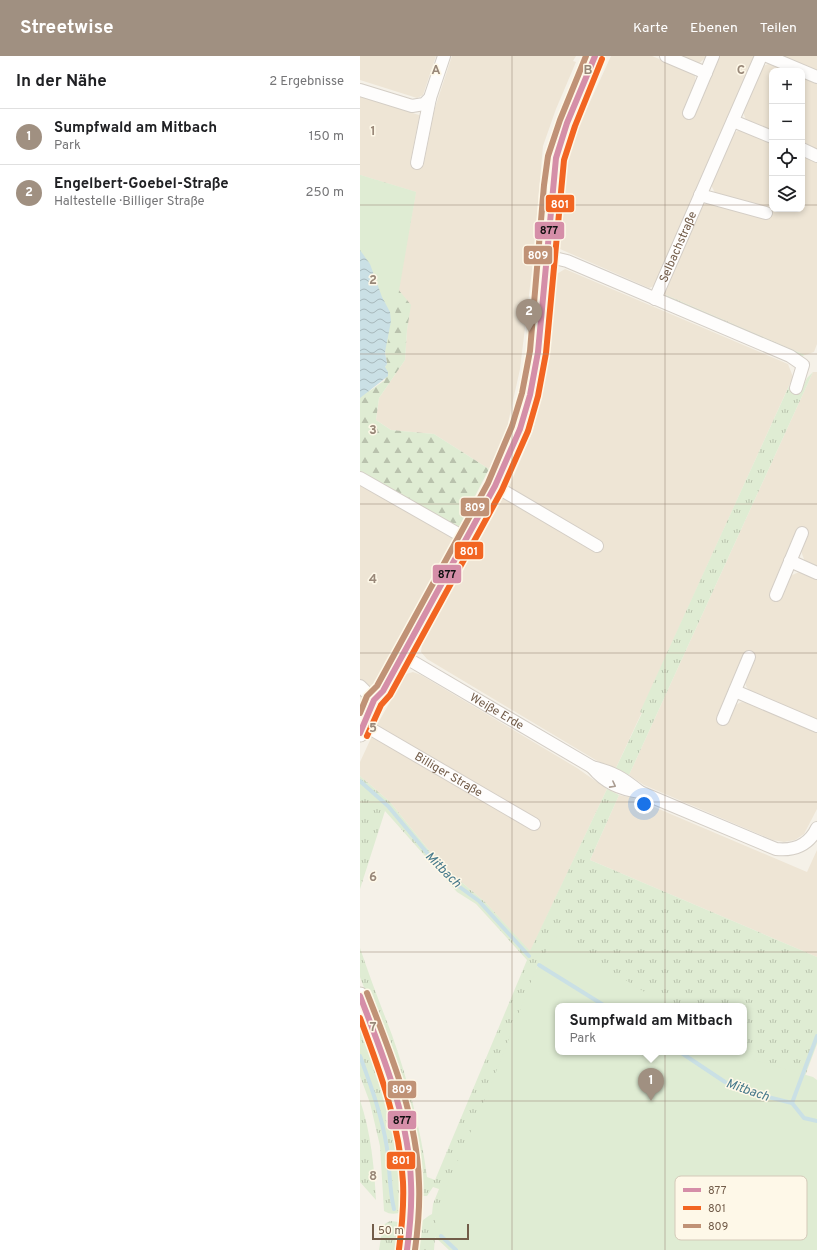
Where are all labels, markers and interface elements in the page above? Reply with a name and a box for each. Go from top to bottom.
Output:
text: Streetwise [20,16,113,40]
text: Karte [633,20,668,37]
text: Ebenen [690,20,738,37]
text: Teilen [760,20,797,37]
text: A [431,63,441,79]
text: B [584,63,593,79]
text: C [737,63,745,79]
map controls [769,68,805,212]
button: + [769,68,805,104]
text: In der Nähe [16,71,107,93]
text: 2 Ergebnisse [269,74,344,90]
button: − [769,104,805,140]
text: Sumpfwald am Mitbach [54,119,217,138]
text: 1 [370,124,376,140]
text: 1 [26,129,32,145]
text: 150 m [309,129,344,145]
text: Park [54,138,81,154]
button: locate [769,140,805,176]
text: Engelbert-Goebel-Straße [54,175,229,194]
button: layers [769,176,805,212]
text: 2 [25,185,33,201]
text: 250 m [306,185,344,201]
text: Haltestelle · Billiger Straße [54,194,205,210]
line badge: 801 [545,194,575,213]
text: 801 [551,198,569,212]
street label: Selbachstraße [656,209,701,285]
line badge: 877 [534,221,565,240]
text: 877 [540,224,558,238]
line badge: 809 [523,245,553,265]
text: 809 [528,249,549,263]
text: 2 [369,273,377,289]
pin: 2 [516,299,542,332]
text: 3 [369,423,377,439]
line badge: 809 [460,497,490,517]
text: 809 [465,501,486,515]
line badge: 801 [454,541,484,560]
text: 801 [460,545,478,559]
line badge: 877 [432,564,462,584]
text: 877 [438,568,456,582]
text: 4 [369,572,377,588]
street label: Weiße Erde [467,690,526,734]
text: 5 [369,721,377,737]
street label: Billiger Straße [411,749,485,801]
one-way arrow [609,780,616,788]
your location [634,794,654,814]
water label: Mitbach [421,849,464,892]
text: 6 [369,870,377,886]
popup [555,1003,747,1055]
text: Sumpfwald am Mitbach [569,1012,733,1031]
text: 7 [370,1020,377,1036]
text: Park [569,1031,596,1047]
pin: 1 [638,1068,664,1101]
water label: Mitbach [724,1076,771,1106]
line badge: 809 [387,1080,417,1099]
text: 809 [392,1083,413,1097]
line badge: 877 [387,1110,417,1130]
text: 877 [393,1114,411,1128]
line badge: 801 [386,1151,416,1170]
text: 801 [392,1154,410,1168]
text: 8 [369,1169,377,1185]
legend [675,1176,807,1240]
text: 877 [708,1184,727,1198]
text: 801 [708,1202,726,1216]
text: 809 [708,1220,728,1234]
scale bar [372,1222,469,1241]
text: 50 m [378,1224,404,1238]

